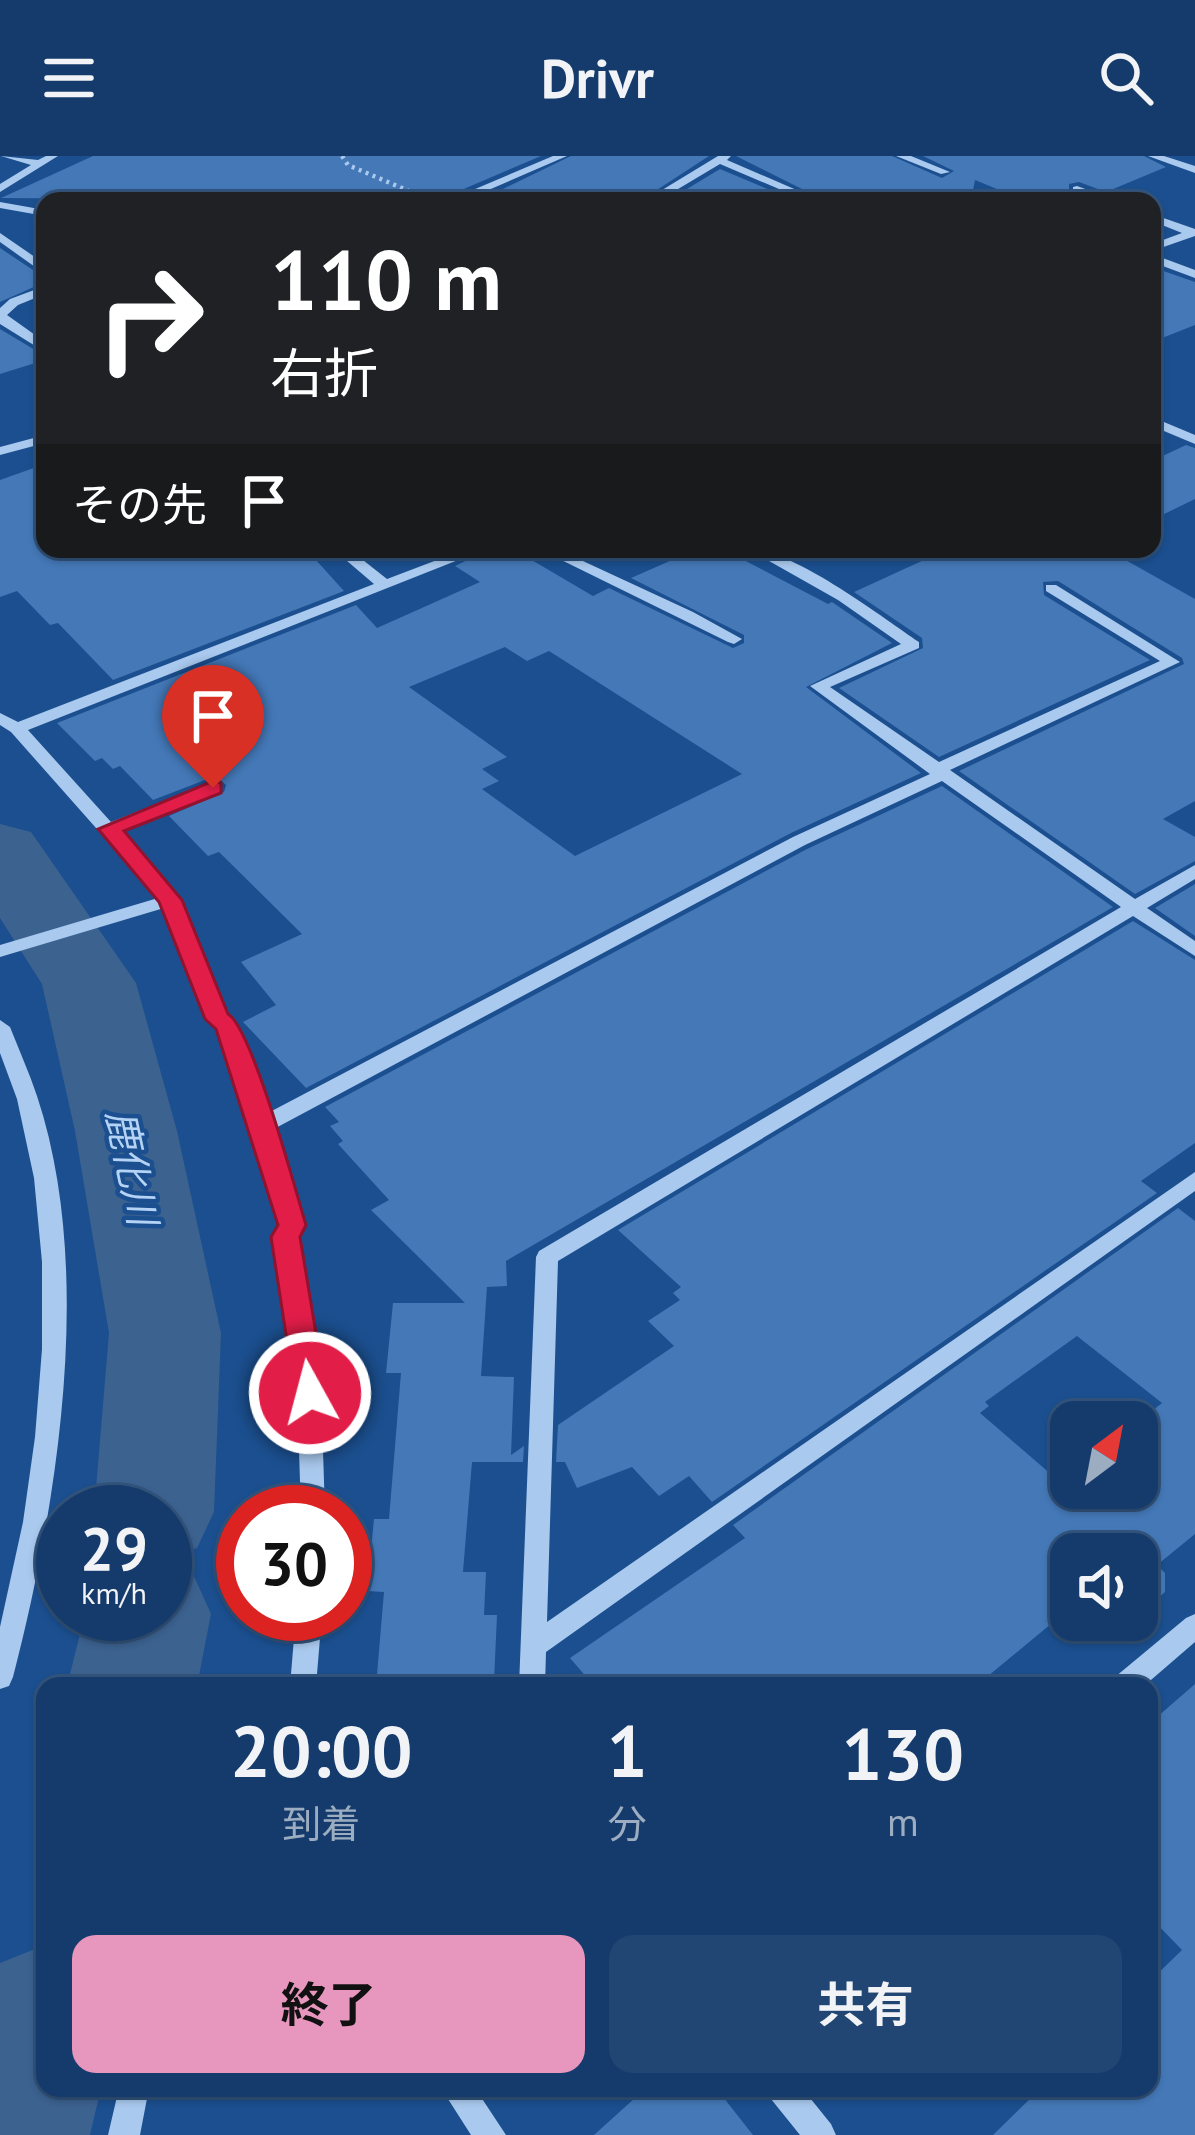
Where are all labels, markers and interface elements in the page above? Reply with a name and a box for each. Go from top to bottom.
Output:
text: Drivr [541,43,654,113]
icon: menu [36,45,102,111]
icon: search [1093,45,1159,111]
text: 110 m [270,224,502,333]
icon: right [72,240,228,396]
text: 右折 [270,338,378,408]
icon: arrive [231,468,297,534]
text: その先 [72,475,207,533]
pin [162,665,264,788]
icon: arrive [180,683,246,749]
water label: 鹿化川 [95,1104,170,1233]
position arrow [247,1330,373,1456]
north arrow [1050,1401,1158,1509]
map controls [1050,1401,1158,1641]
speed limit sign: 30 [216,1485,372,1641]
text: 29 [80,1509,148,1587]
button: sound [1050,1533,1158,1641]
text: km/h [81,1573,147,1612]
text: 20:00 [230,1704,413,1797]
text: 1 [607,1704,648,1797]
text: 130 [842,1707,964,1800]
text: m [887,1796,919,1847]
text: 到着 [282,1798,360,1849]
text: 分 [608,1798,647,1849]
button: 終了 [72,1935,585,2073]
button: 共有 [609,1935,1122,2073]

